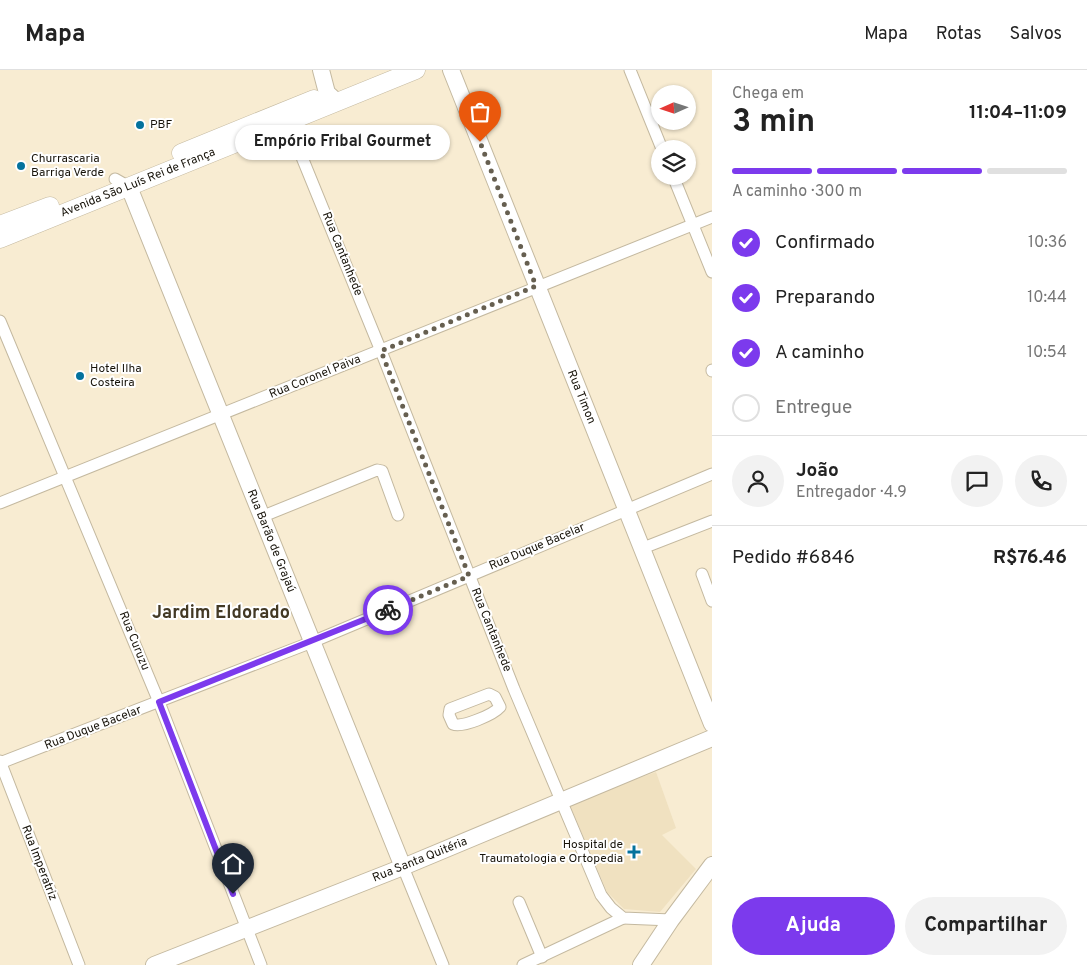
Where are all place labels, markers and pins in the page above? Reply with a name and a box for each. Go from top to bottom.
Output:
pin [459,91,501,142]
place label: PBF [150,117,172,133]
marker: PBF [134,119,146,131]
callout: Empório Fribal Gourmet [235,124,450,160]
place label: Churrascaria Barriga Verde [31,151,104,181]
marker: Churrascaria Barriga Verde [15,160,27,172]
place label: Hotel Ilha Costeira [90,361,142,391]
marker: Hotel Ilha Costeira [74,370,86,382]
place label: Hospital de Traumatologia e Ortopedia [479,837,623,867]
pin [212,843,254,894]
marker: Hospital de Traumatologia e Ortopedia [627,845,641,859]

